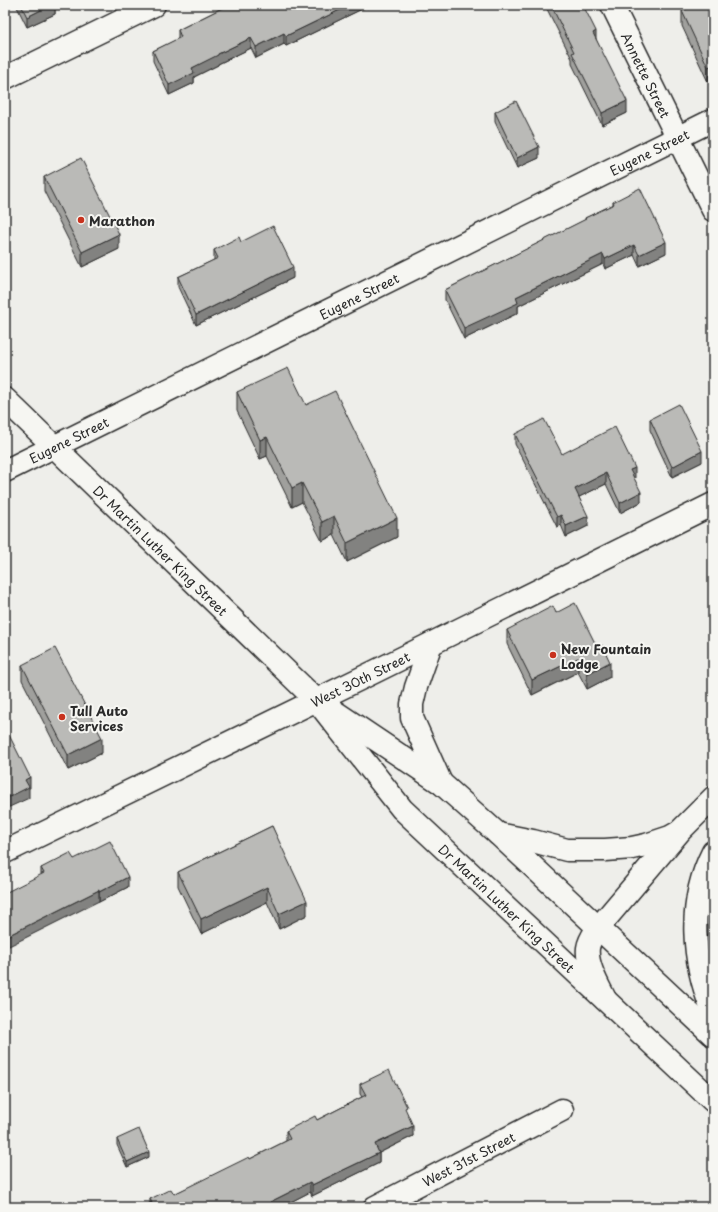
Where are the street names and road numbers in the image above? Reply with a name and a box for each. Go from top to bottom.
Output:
street label: Annette Street [617,29,676,121]
street label: Eugene Street [606,124,692,179]
street label: Eugene Street [316,268,402,323]
street label: Eugene Street [26,412,112,467]
street label: Dr Martin Luther King Street [89,480,232,620]
street label: West 30th Street [307,646,413,711]
street label: Dr Martin Luther King Street [435,839,580,977]
street label: West 31st Street [419,1127,518,1191]

